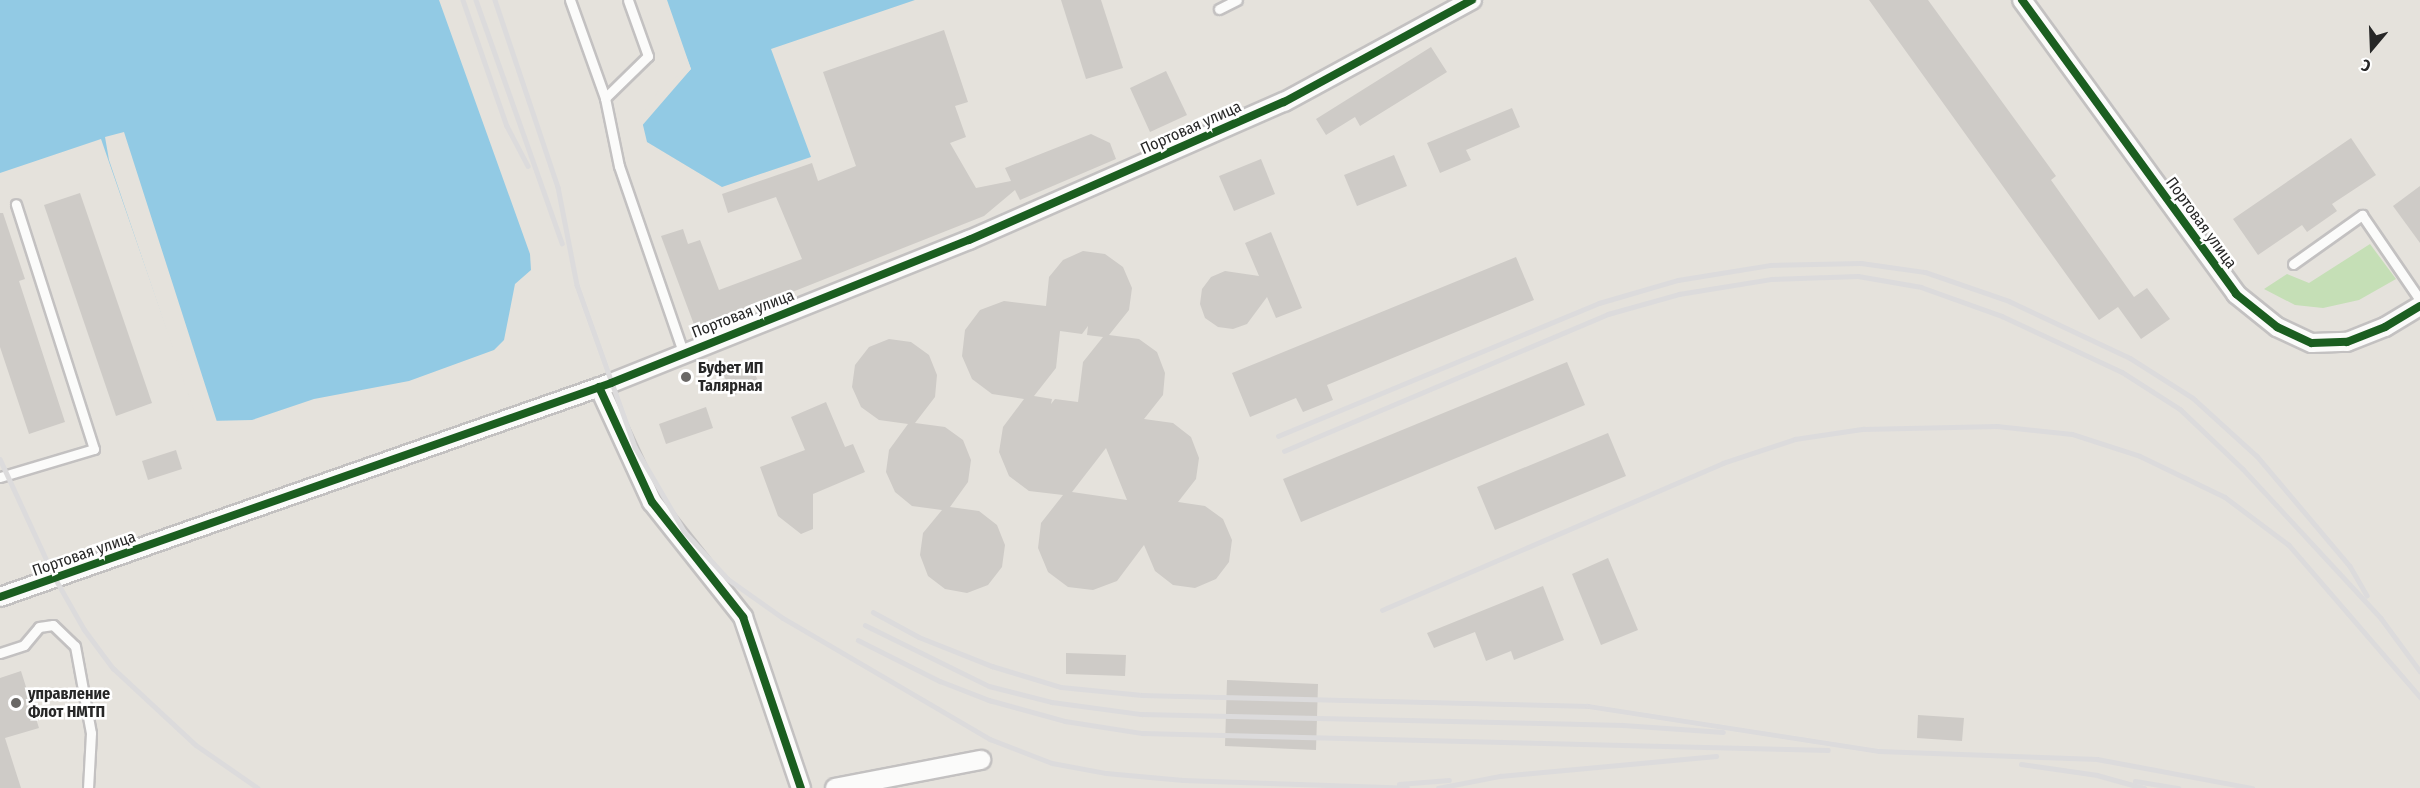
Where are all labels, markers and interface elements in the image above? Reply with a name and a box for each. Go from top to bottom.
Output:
north arrow [2342,18,2402,78]
text: С [2359,55,2373,76]
street label: Портовая улица [1138,97,1244,159]
street label: Портовая улица [2161,174,2241,272]
street label: Портовая улица [689,286,797,342]
place label: Буфет ИП Талярная [698,358,763,396]
marker: Буфет ИП Талярная [679,370,693,384]
street label: Портовая улица [30,527,138,581]
place label: управление Флот НМТП [28,684,110,722]
marker: управление Флот НМТП [9,696,23,710]

